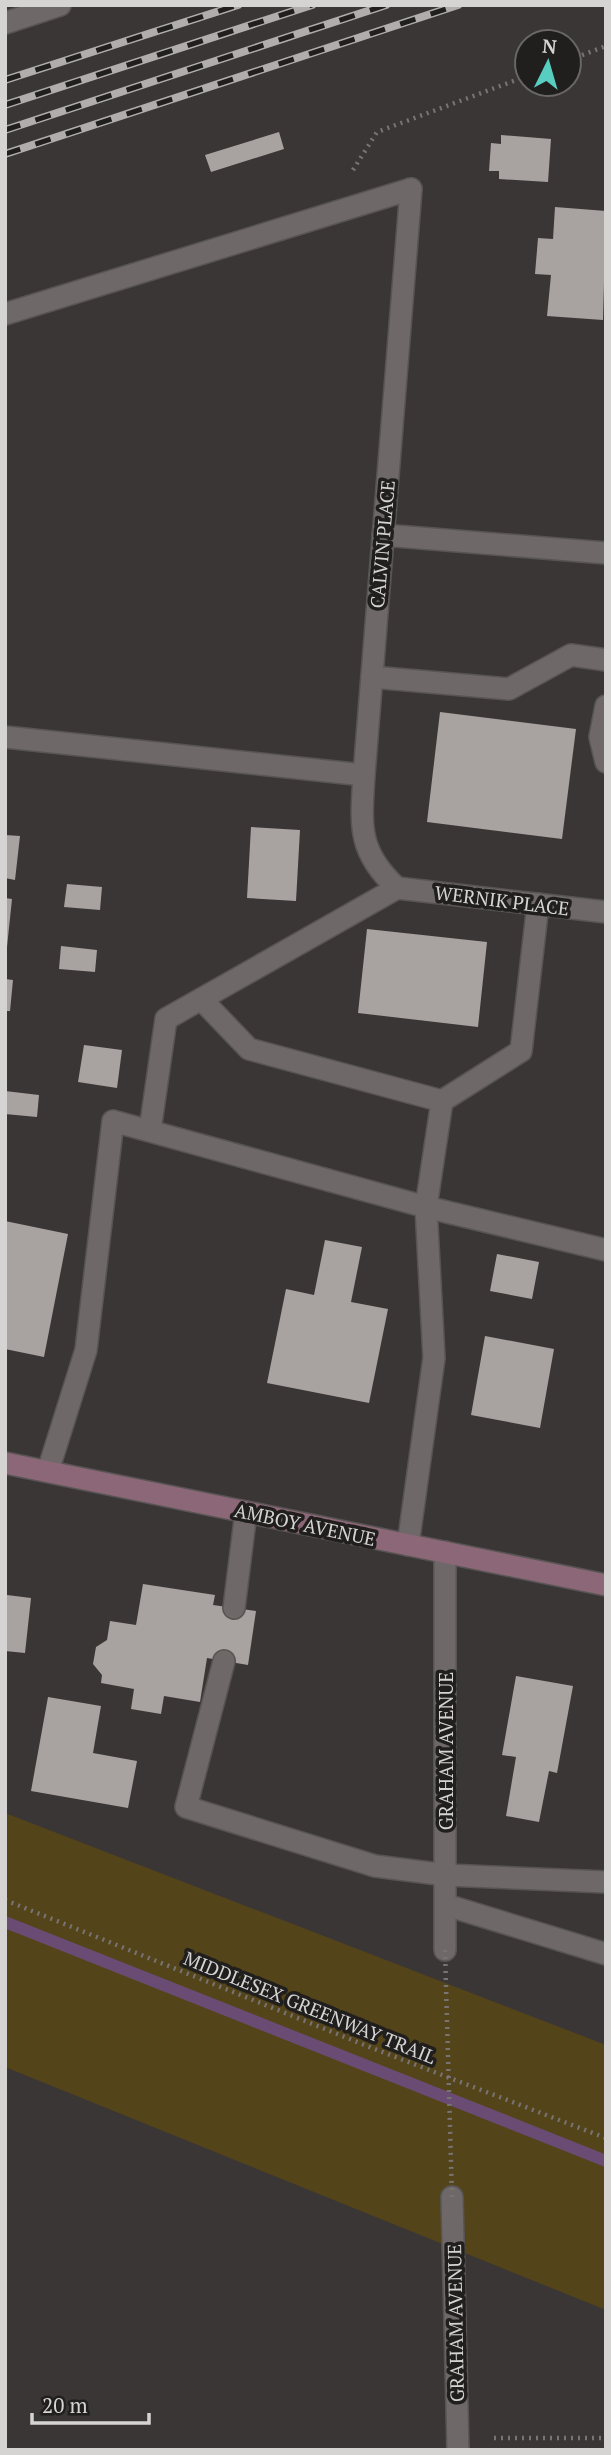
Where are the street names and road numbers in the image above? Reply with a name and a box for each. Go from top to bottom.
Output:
street label: CALVIN PLACE [364,479,400,609]
street label: WERNIK PLACE [433,879,571,921]
street label: AMBOY AVENUE [232,1497,378,1551]
street label: GRAHAM AVENUE [433,1672,458,1830]
street label: MIDDLESEX GREENWAY TRAIL [180,1945,440,2069]
street label: GRAHAM AVENUE [441,2244,469,2402]

